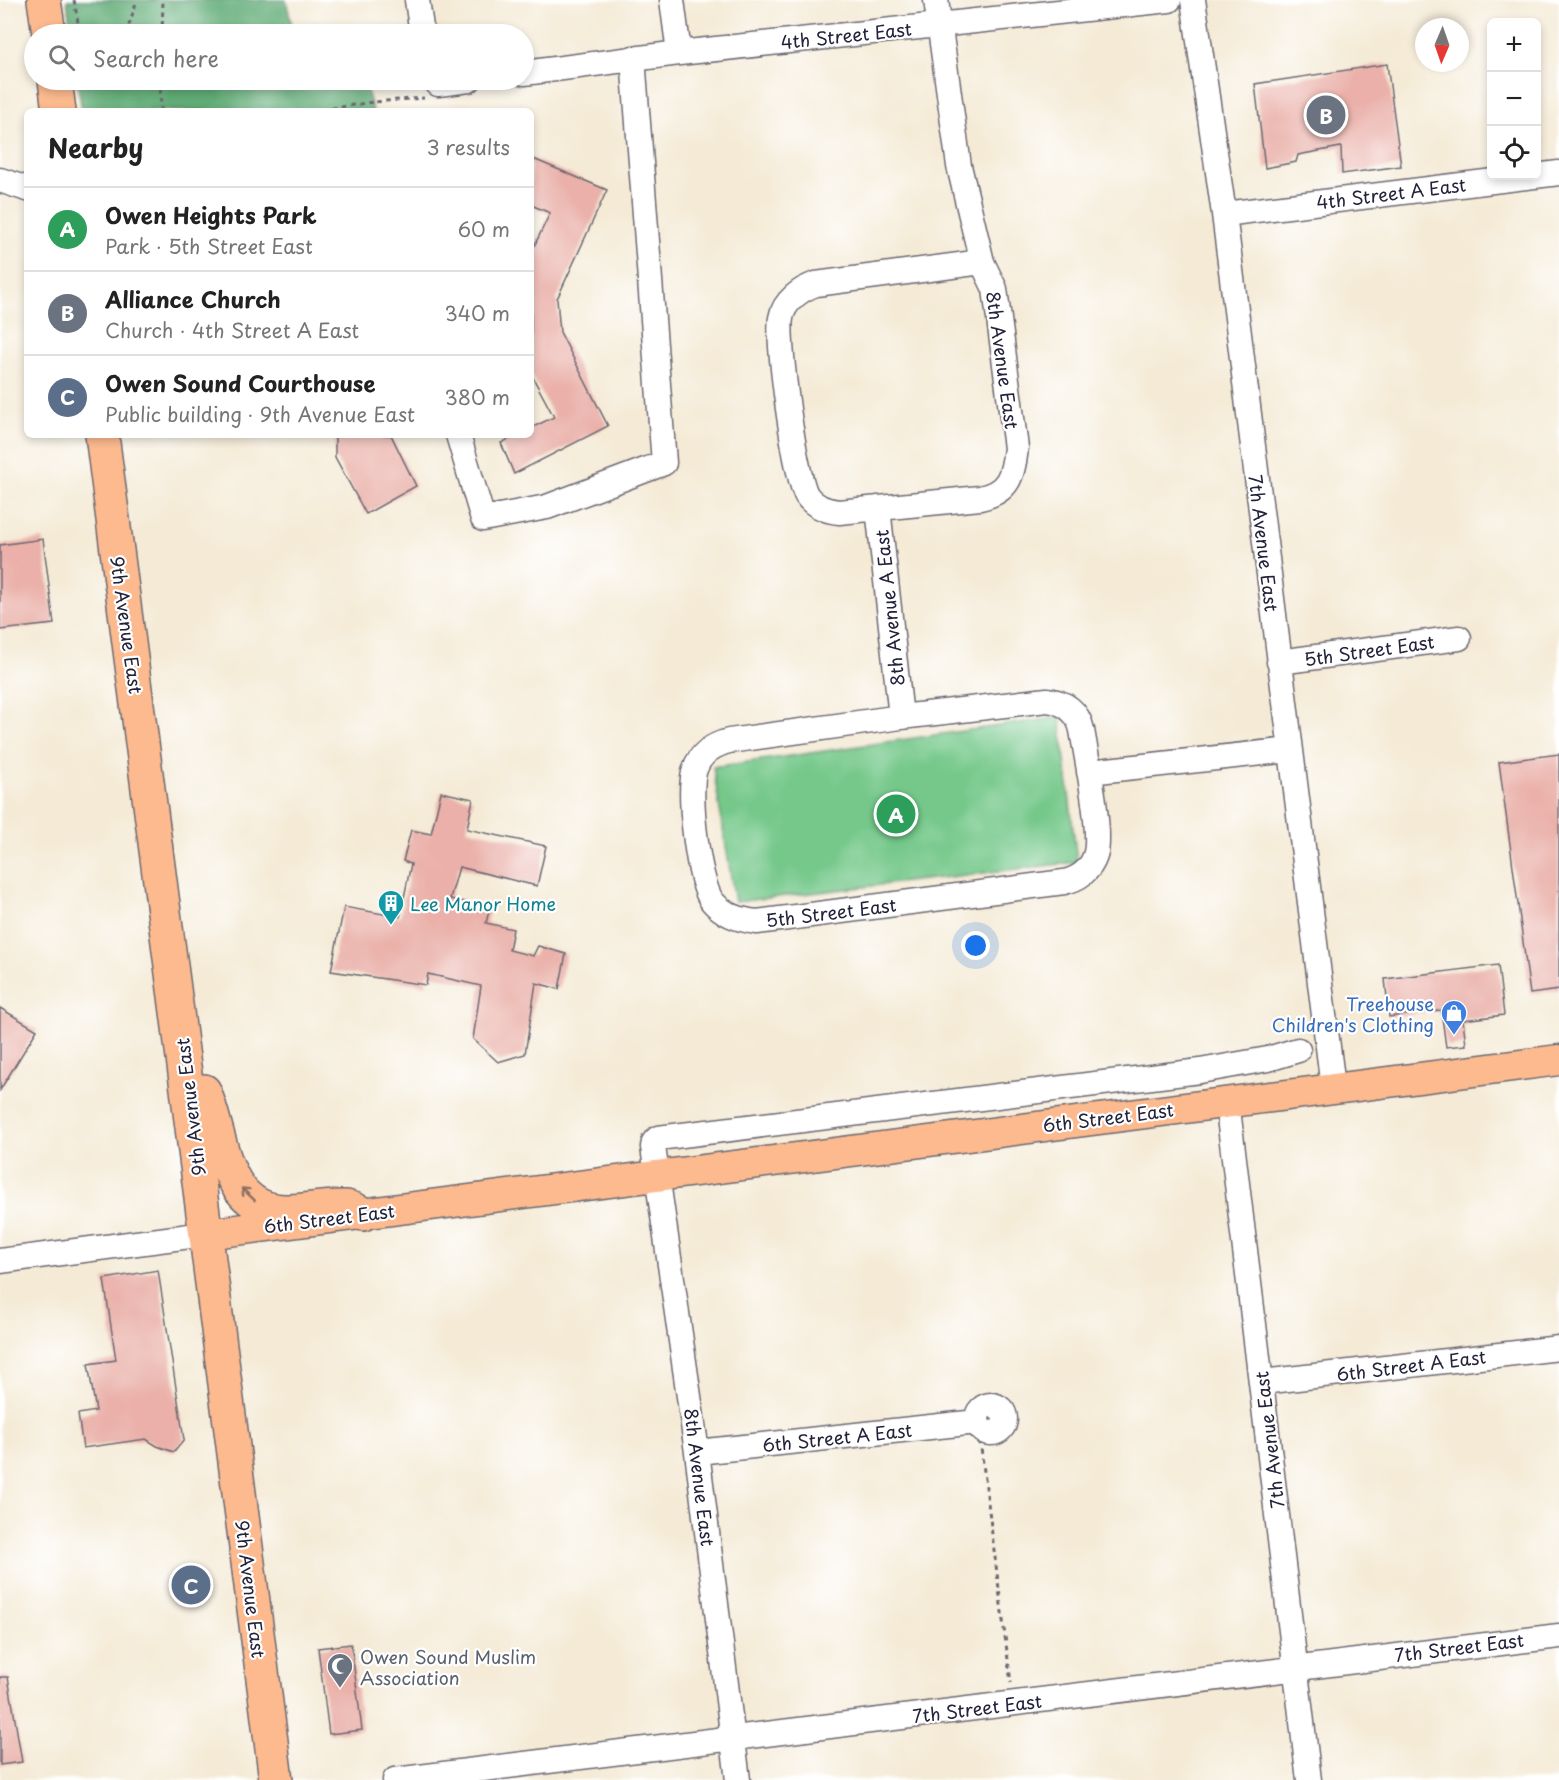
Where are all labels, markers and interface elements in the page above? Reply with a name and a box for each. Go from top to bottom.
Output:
street label: 4th Street East [779,15,913,55]
north arrow [1415,18,1469,72]
map controls [1487,18,1541,180]
button: + [1487,18,1541,72]
search box [24,24,534,90]
icon: search [45,41,78,74]
text: Search here [93,41,219,74]
button: − [1487,72,1541,126]
pin: B [1306,92,1346,138]
button: locate [1487,126,1541,180]
text: Nearby [48,128,143,167]
text: 3 results [427,132,510,162]
street label: 4th Street A East [1315,170,1467,216]
text: Owen Heights Park [105,198,317,231]
text: A [60,214,75,244]
text: 60 m [458,214,510,244]
text: Park · 5th Street East [105,231,313,261]
text: Alliance Church [105,282,281,315]
street label: 8th Avenue East [980,289,1026,431]
text: B [61,298,74,328]
text: 340 m [445,298,510,328]
text: Church · 4th Street A East [105,315,359,345]
text: Owen Sound Courthouse [105,366,375,399]
text: C [60,382,75,412]
text: 380 m [444,382,510,412]
text: Public building · 9th Avenue East [105,399,415,429]
street label: 7th Avenue East [1242,473,1286,613]
street label: 8th Avenue A East [867,529,911,687]
street label: 9th Avenue East [104,555,150,695]
street label: 5th Street East [1302,628,1436,672]
pin: A [876,792,916,836]
building icon: Lee Manor Home [376,888,406,926]
place label: Lee Manor Home [410,890,556,917]
street label: 5th Street East [764,891,898,933]
your location [961,931,990,960]
place label: Treehouse Children's Clothing [1272,990,1434,1038]
shop icon: Treehouse Children's Clothing [1439,998,1469,1036]
street label: 9th Avenue East [168,1037,212,1177]
street label: 6th Street East [1041,1096,1175,1138]
one-way arrow [240,1187,255,1202]
street label: 6th Street East [262,1197,396,1239]
street label: 6th Street A East [1335,1342,1487,1388]
street label: 7th Avenue East [1247,1370,1291,1510]
street label: 8th Avenue East [678,1406,722,1548]
street label: 6th Street A East [761,1416,913,1458]
street label: 9th Avenue East [229,1519,273,1659]
pin: C [172,1562,210,1608]
street label: 7th Street East [1393,1626,1525,1668]
place label: Owen Sound Muslim Association [360,1643,536,1691]
mosque icon: Owen Sound Muslim Association [325,1651,355,1689]
street label: 7th Street East [911,1687,1043,1729]

